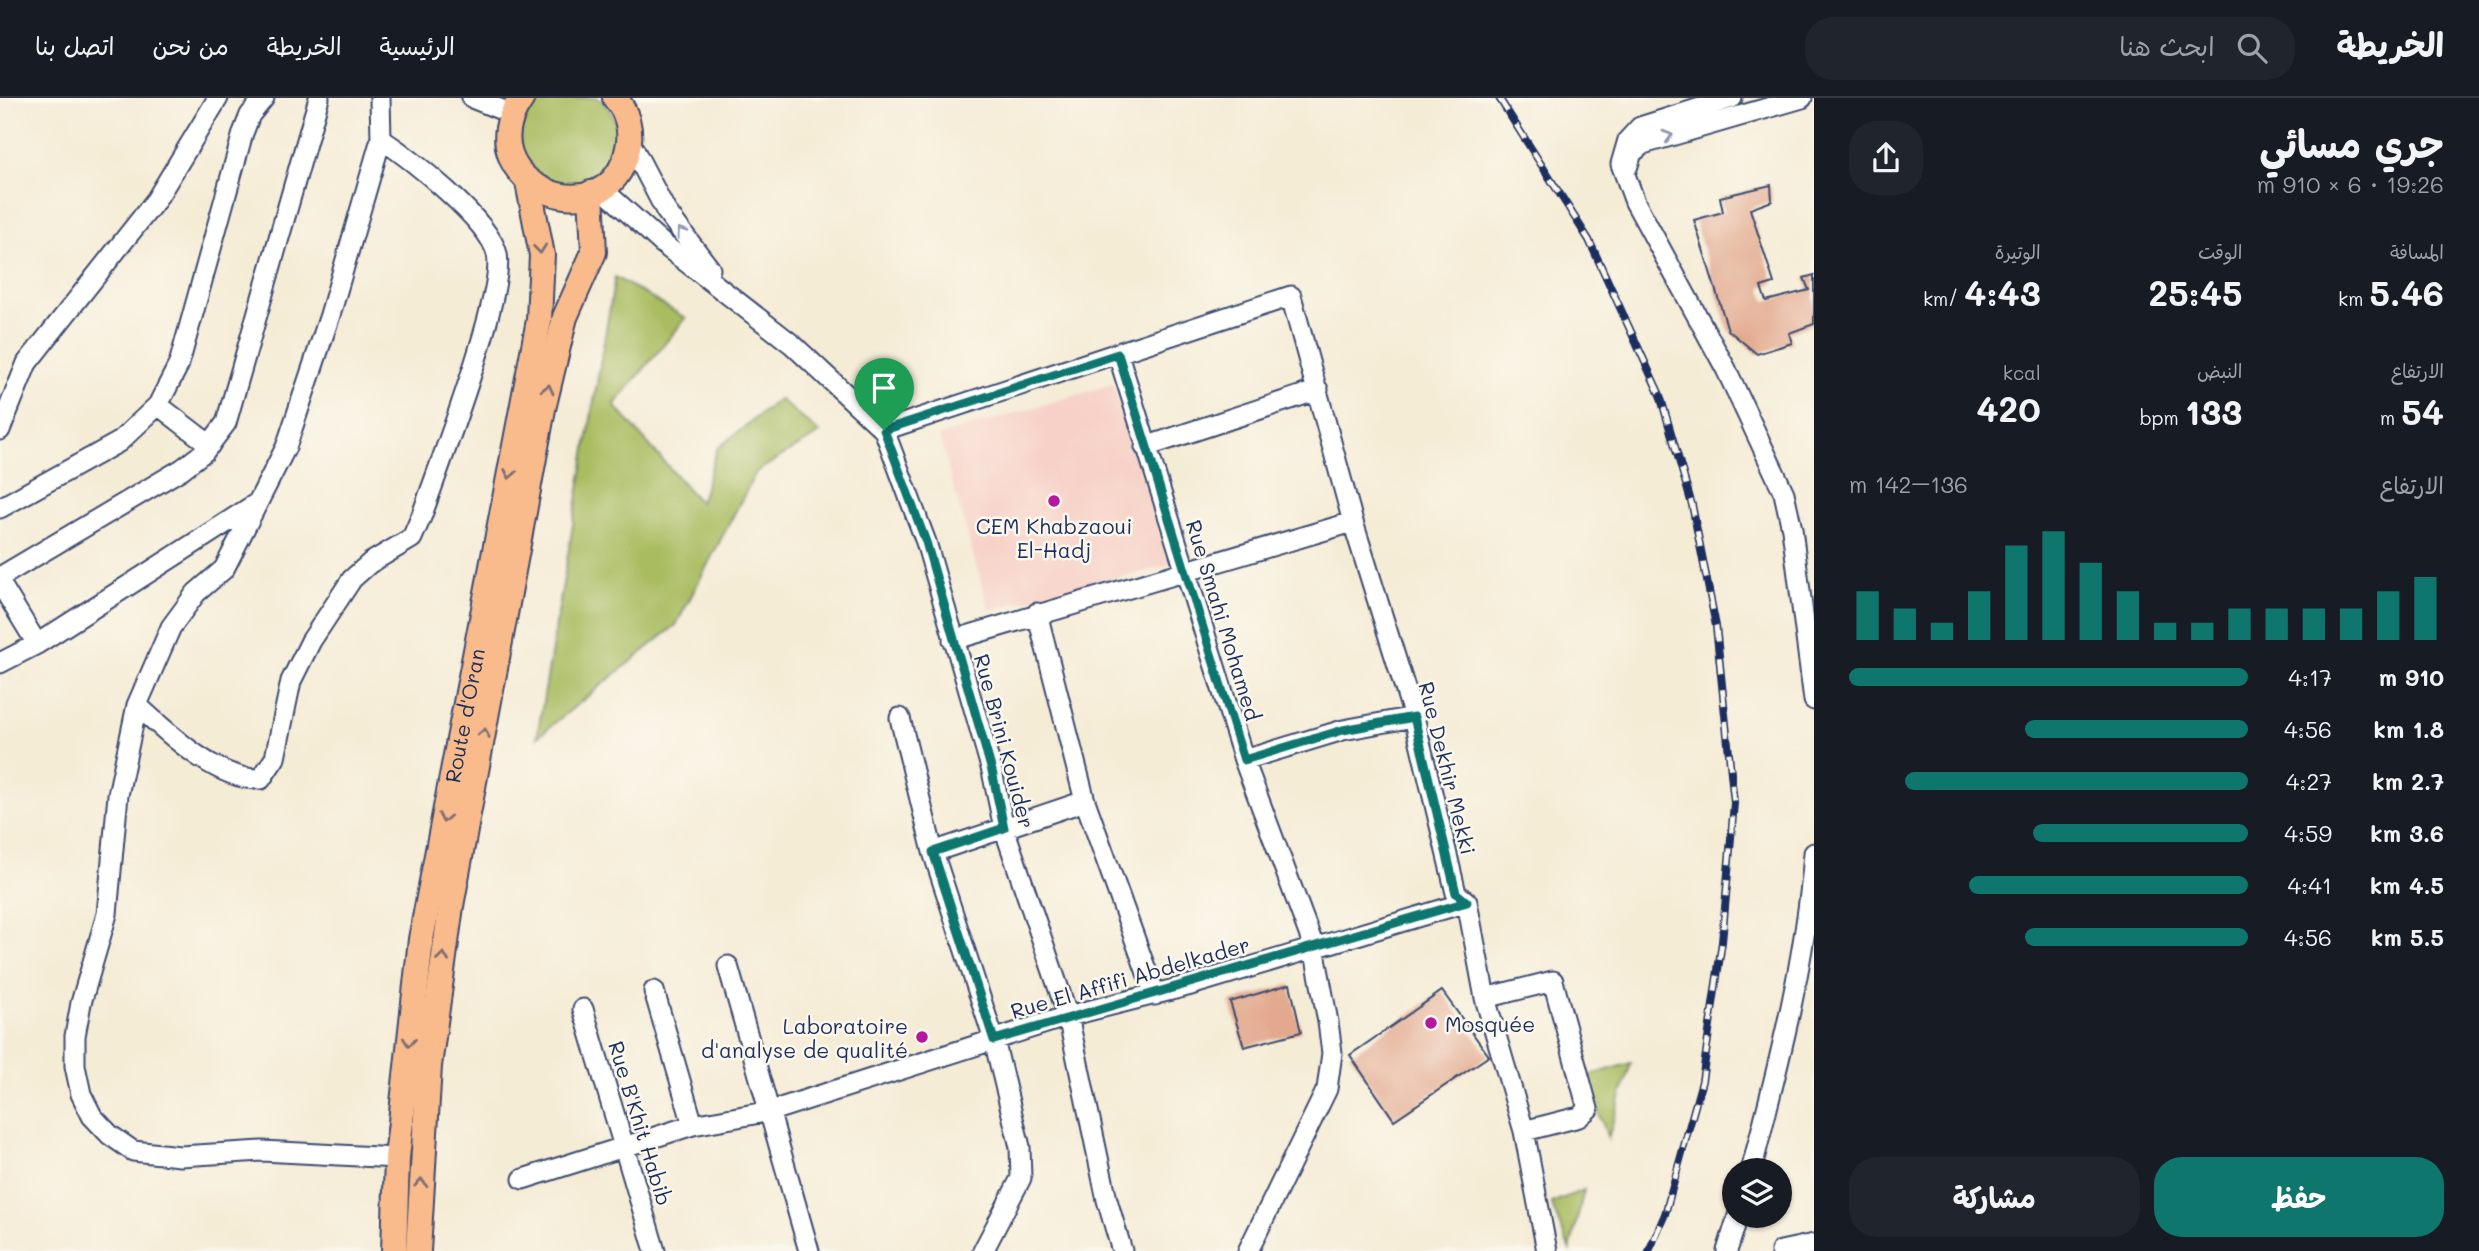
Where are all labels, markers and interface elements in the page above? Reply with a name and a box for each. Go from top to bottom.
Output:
search box [1805,17,2295,80]
text: الخريطة [2337,22,2444,65]
text: ابحث هنا [2119,29,2215,63]
icon: search [2233,29,2271,67]
text: اتصل بنا [35,30,114,61]
text: من نحن [152,30,229,61]
text: الخريطة [267,30,342,61]
text: الرئيسية [380,30,455,61]
text: جري مسائي [2260,118,2444,168]
button: share [1849,121,1923,195]
one-way arrow [1662,130,1674,144]
text: 19:26 · 6 × 910 m [2257,169,2444,199]
one-way arrow [676,227,689,240]
text: الوتيرة [1995,239,2041,264]
text: الوقت [2198,239,2242,264]
text: المسافة [2390,239,2444,264]
one-way arrow [533,243,548,255]
text: 4:43 [1964,269,2041,315]
text: 25:45 [2149,269,2242,315]
text: 5.46 [2369,269,2444,315]
text: /km [1923,286,1964,311]
text: km [2338,286,2369,311]
pin [854,358,914,430]
text: النبض [2197,358,2242,383]
text: الارتفاع [2391,358,2444,383]
text: kcal [2003,360,2041,385]
icon: arrive [865,369,903,407]
one-way arrow [539,383,554,395]
text: 420 [1976,385,2041,431]
text: 133 [2185,388,2242,434]
text: 54 [2401,388,2444,434]
text: bpm [2140,405,2185,430]
text: m [2380,405,2401,430]
one-way arrow [503,468,518,480]
text: 136–142 m [1849,469,1968,499]
text: الارتفاع [2380,470,2444,500]
marker: CEM Khabzaoui El-Hadj [1046,493,1062,509]
place label: CEM Khabzaoui El-Hadj [976,512,1132,563]
street label: Rue Smahi Mohamed [1181,516,1267,724]
street label: Route d'Oran [438,646,490,785]
street label: Rue Brini Kouider [969,651,1041,831]
text: 4:17 [2288,662,2332,692]
text: 910 m [2379,662,2444,692]
street label: Rue Dekhir Mekki [1413,679,1483,857]
text: 4:56 [2284,714,2332,744]
text: 1.8 km [2374,714,2444,744]
one-way arrow [476,727,491,739]
text: 4:27 [2286,766,2332,796]
text: 2.7 km [2372,766,2444,796]
one-way arrow [437,812,452,824]
text: 4:59 [2284,818,2332,848]
text: 3.6 km [2370,818,2444,848]
text: 4:41 [2288,870,2332,900]
text: 4.5 km [2370,870,2444,900]
text: 4:56 [2284,922,2332,952]
text: 5.5 km [2371,922,2444,952]
street label: Rue El Affifi Abdelkader [1007,930,1253,1024]
one-way arrow [436,951,451,962]
place label: Mosquée [1445,1010,1535,1037]
place label: Laboratoire d'analyse de qualité [701,1012,908,1063]
marker: Mosquée [1423,1015,1439,1031]
marker: Laboratoire d'analyse de qualité [914,1029,930,1045]
one-way arrow [402,1037,417,1048]
street label: Rue B'Khit Habib [603,1037,679,1209]
button: مشاركة [1849,1157,2140,1237]
button: حفظ [2154,1157,2444,1237]
map controls [1722,1158,1792,1228]
button: layers [1722,1158,1792,1228]
one-way arrow [414,1177,429,1188]

